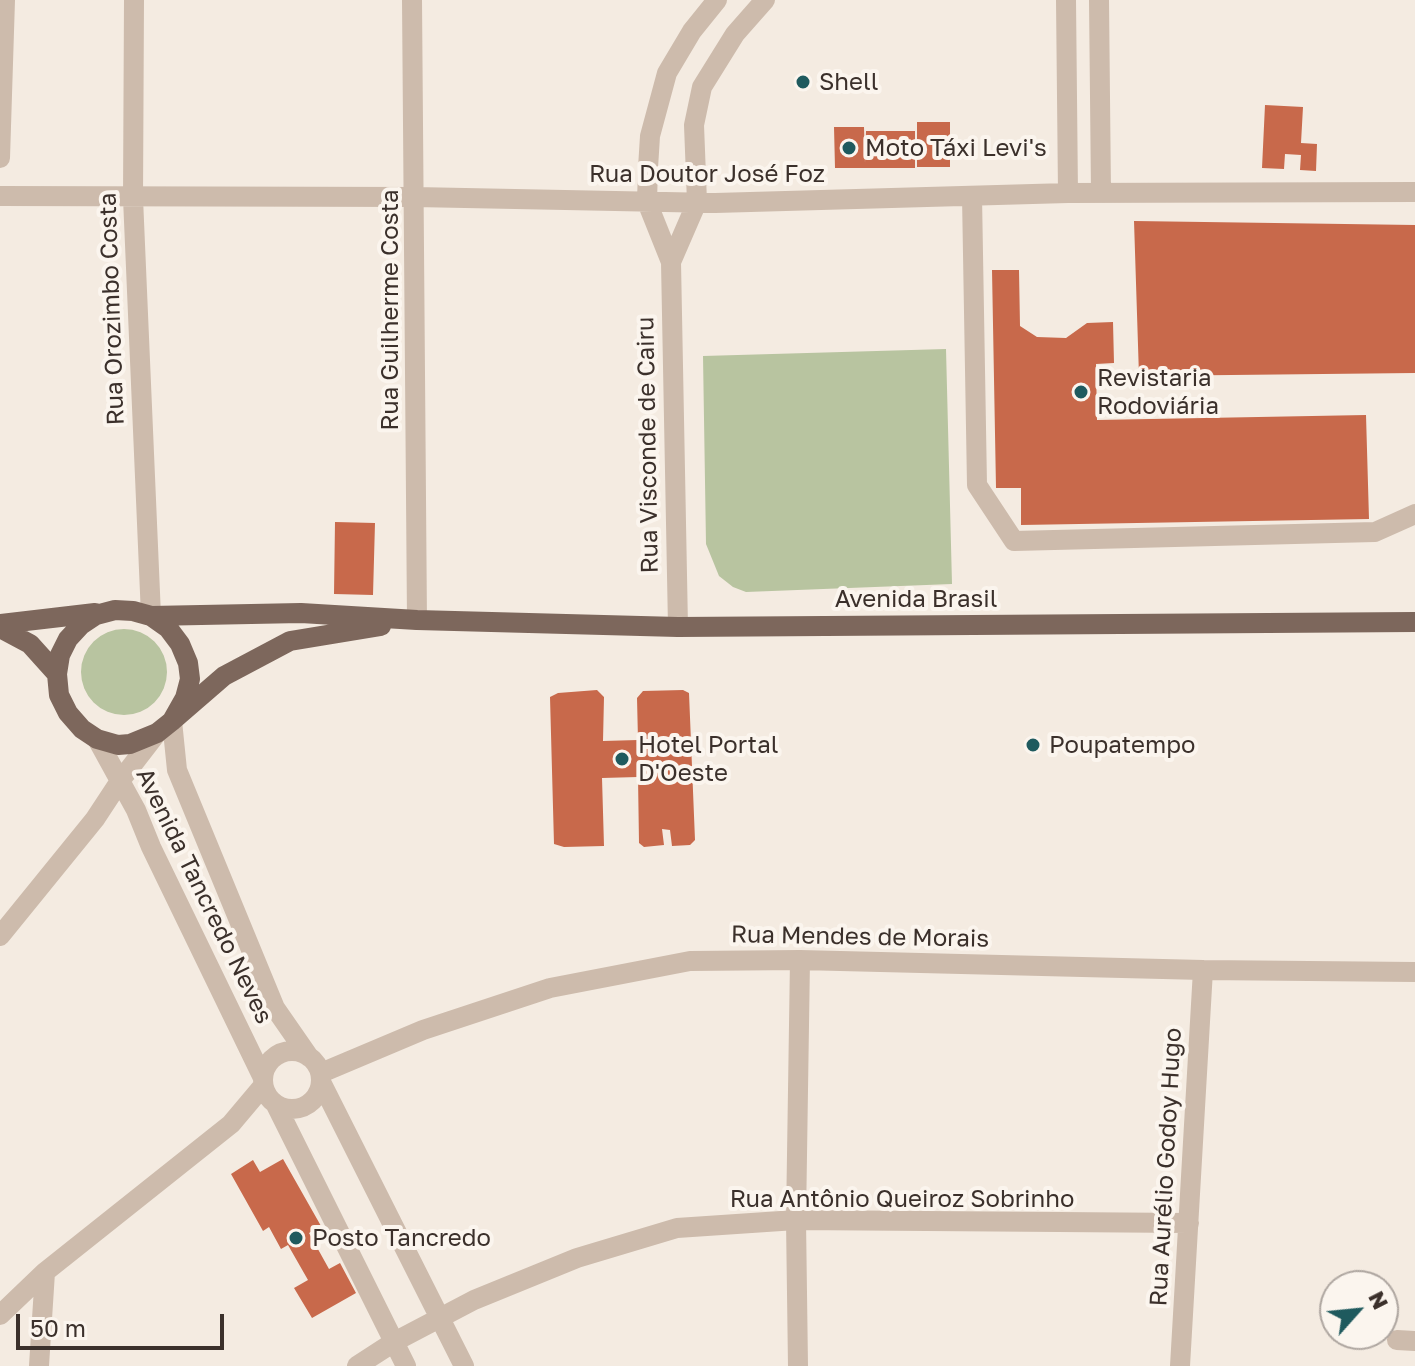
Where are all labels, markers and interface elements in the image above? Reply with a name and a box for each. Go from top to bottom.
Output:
place label: Shell [819,68,878,96]
marker: Shell [794,73,812,91]
place label: Moto Táxi Levi's [865,134,1047,162]
marker: Moto Táxi Levi's [840,139,858,157]
street label: Rua Doutor José Foz [589,160,825,188]
street label: Rua Guilherme Costa [376,189,404,431]
street label: Rua Orozimbo Costa [94,192,130,426]
street label: Rua Visconde de Cairu [631,316,665,574]
place label: Revistaria Rodoviária [1097,364,1219,420]
marker: Revistaria Rodoviária [1072,383,1090,401]
street label: Avenida Brasil [835,585,997,613]
place label: Hotel Portal D'Oeste [638,731,778,787]
place label: Poupatempo [1049,731,1195,759]
marker: Poupatempo [1024,736,1042,754]
marker: Hotel Portal D'Oeste [613,750,631,768]
street label: Avenida Tancredo Neves [130,764,278,1028]
street label: Rua Mendes de Morais [731,920,989,954]
street label: Rua Aurélio Godoy Hugo [1144,1027,1188,1307]
street label: Rua Antônio Queiroz Sobrinho [730,1185,1074,1213]
place label: Posto Tancredo [312,1224,491,1252]
marker: Posto Tancredo [287,1229,305,1247]
north arrow [1319,1270,1399,1350]
text: N [1363,1286,1395,1313]
scale bar [20,1298,228,1348]
text: 50 m [30,1313,86,1342]

